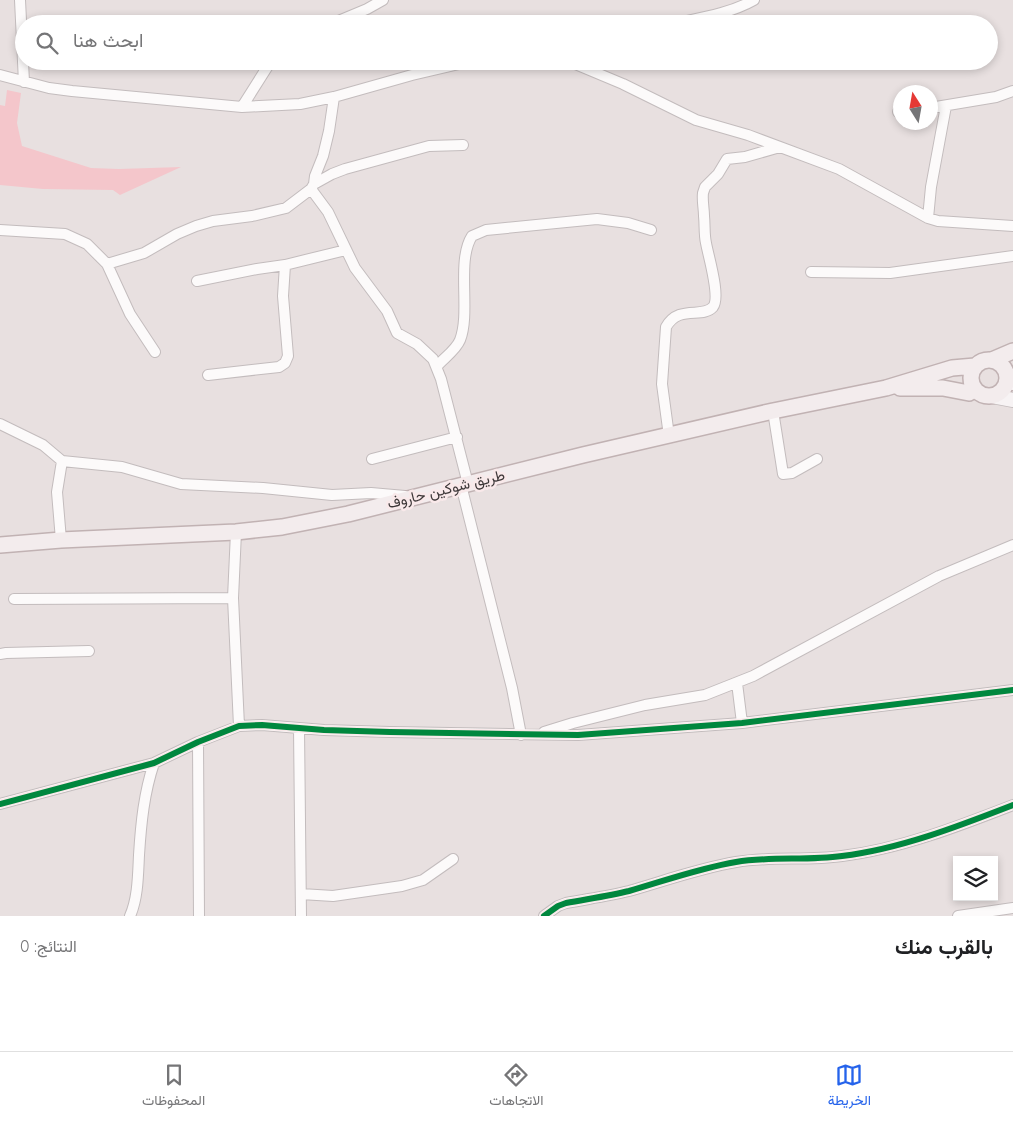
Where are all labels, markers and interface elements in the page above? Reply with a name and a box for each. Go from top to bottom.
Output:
search box [15,15,998,70]
text: ابحث هنا [73,28,143,52]
icon: search [33,29,61,57]
north arrow [893,85,938,130]
street label: طريق شوكين حاروف [385,465,507,513]
map controls [953,856,998,901]
button: layers [953,856,998,901]
text: بالقرب منك [895,933,993,959]
text: النتائج: 0 [20,936,77,956]
tab: المحفوظات [142,1061,205,1113]
tab: الاتجاهات [489,1061,544,1113]
tab: الخريطة [828,1061,871,1113]

